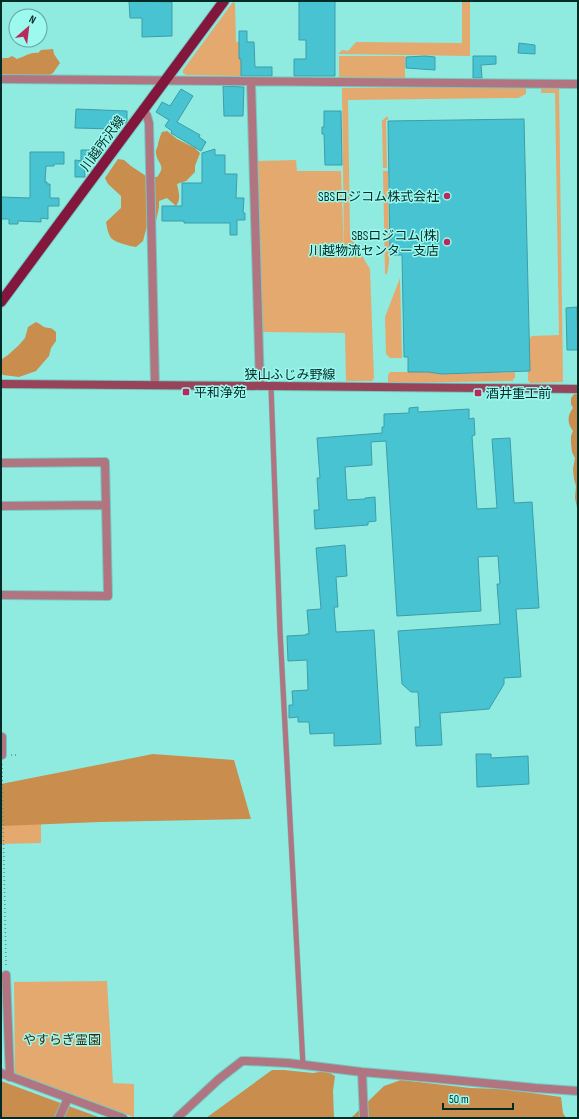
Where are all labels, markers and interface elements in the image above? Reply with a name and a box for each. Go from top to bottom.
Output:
north arrow [8,8,48,48]
text: N [27,12,38,27]
street label: 川越所沢線 [77,113,128,175]
place label: SBSロジコム株式会社 [318,189,439,205]
marker: SBSロジコム株式会社 [442,191,452,201]
place label: SBSロジコム(株) 川越物流センター支店 [309,228,439,259]
marker: SBSロジコム(株) 川越物流センター支店 [442,237,452,247]
street label: 狭山ふじみ野線 [244,367,336,383]
place label: 平和浄苑 [194,385,246,401]
place label: 酒井重工前 [486,386,551,402]
marker: 平和浄苑 [181,387,191,397]
marker: 酒井重工前 [473,388,483,398]
park label: やすらぎ霊園 [23,1032,101,1048]
scale bar [443,1085,513,1111]
text: 50 m [449,1092,469,1107]

